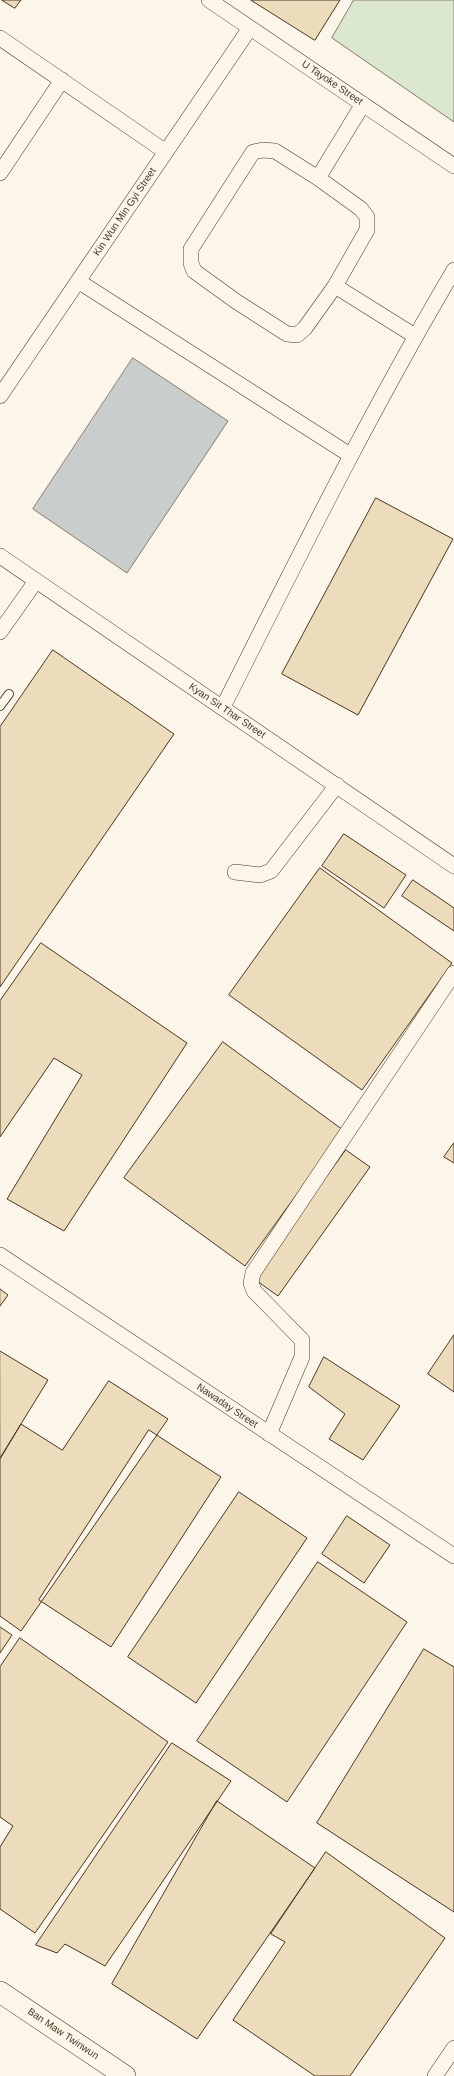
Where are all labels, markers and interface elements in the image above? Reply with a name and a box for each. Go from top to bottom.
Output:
street label: U Tayoke Street [299,58,365,108]
street label: Kin Wun Min Gyi Street [91,166,159,258]
street label: Kyan Sit Thar Street [186,681,268,741]
street label: Nawaday Street [194,1381,260,1431]
street label: Ban Maw Twinwun [25,2006,101,2062]

